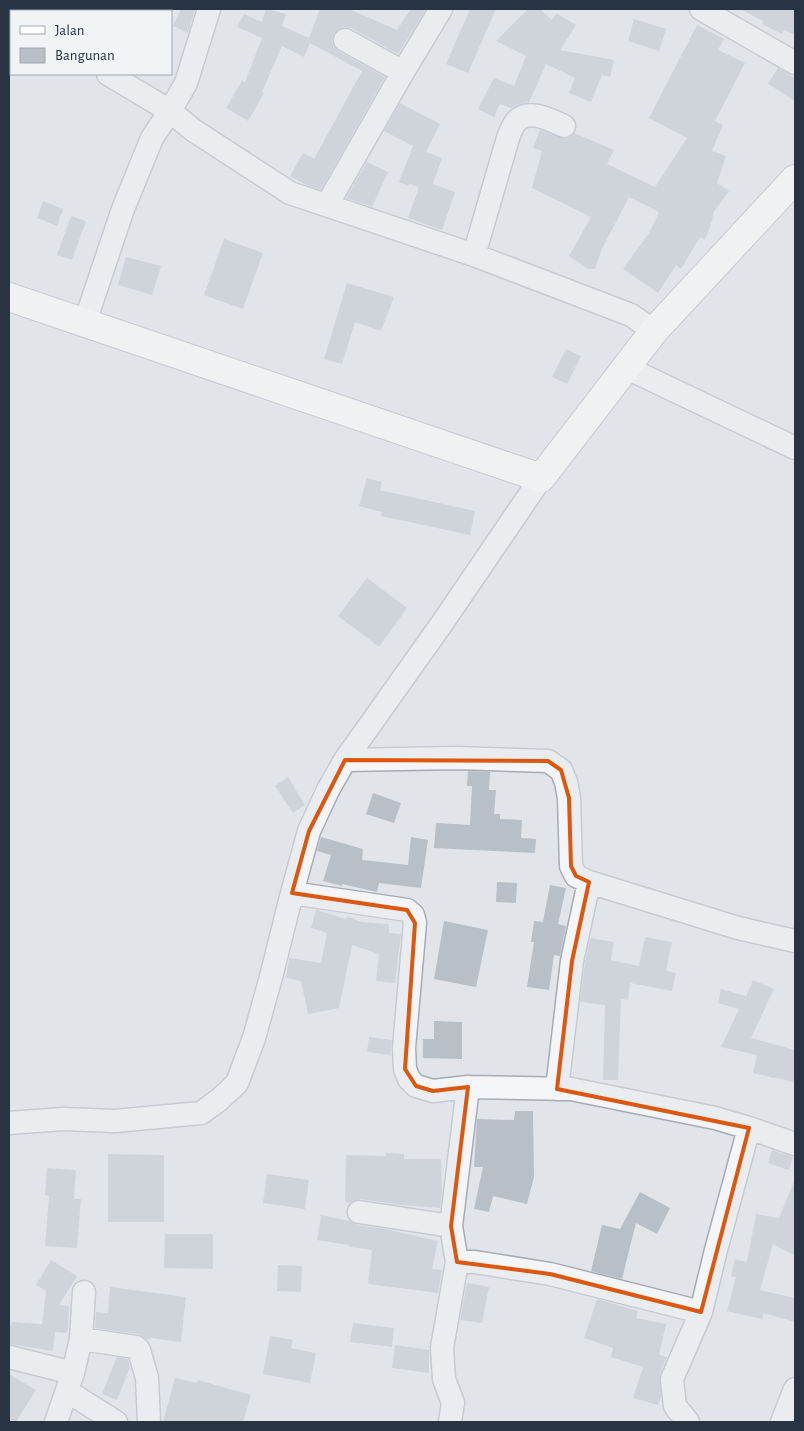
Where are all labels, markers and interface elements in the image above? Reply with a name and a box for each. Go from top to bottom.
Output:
legend [10,10,172,75]
text: Jalan [55,23,85,38]
text: Bangunan [55,48,115,63]

